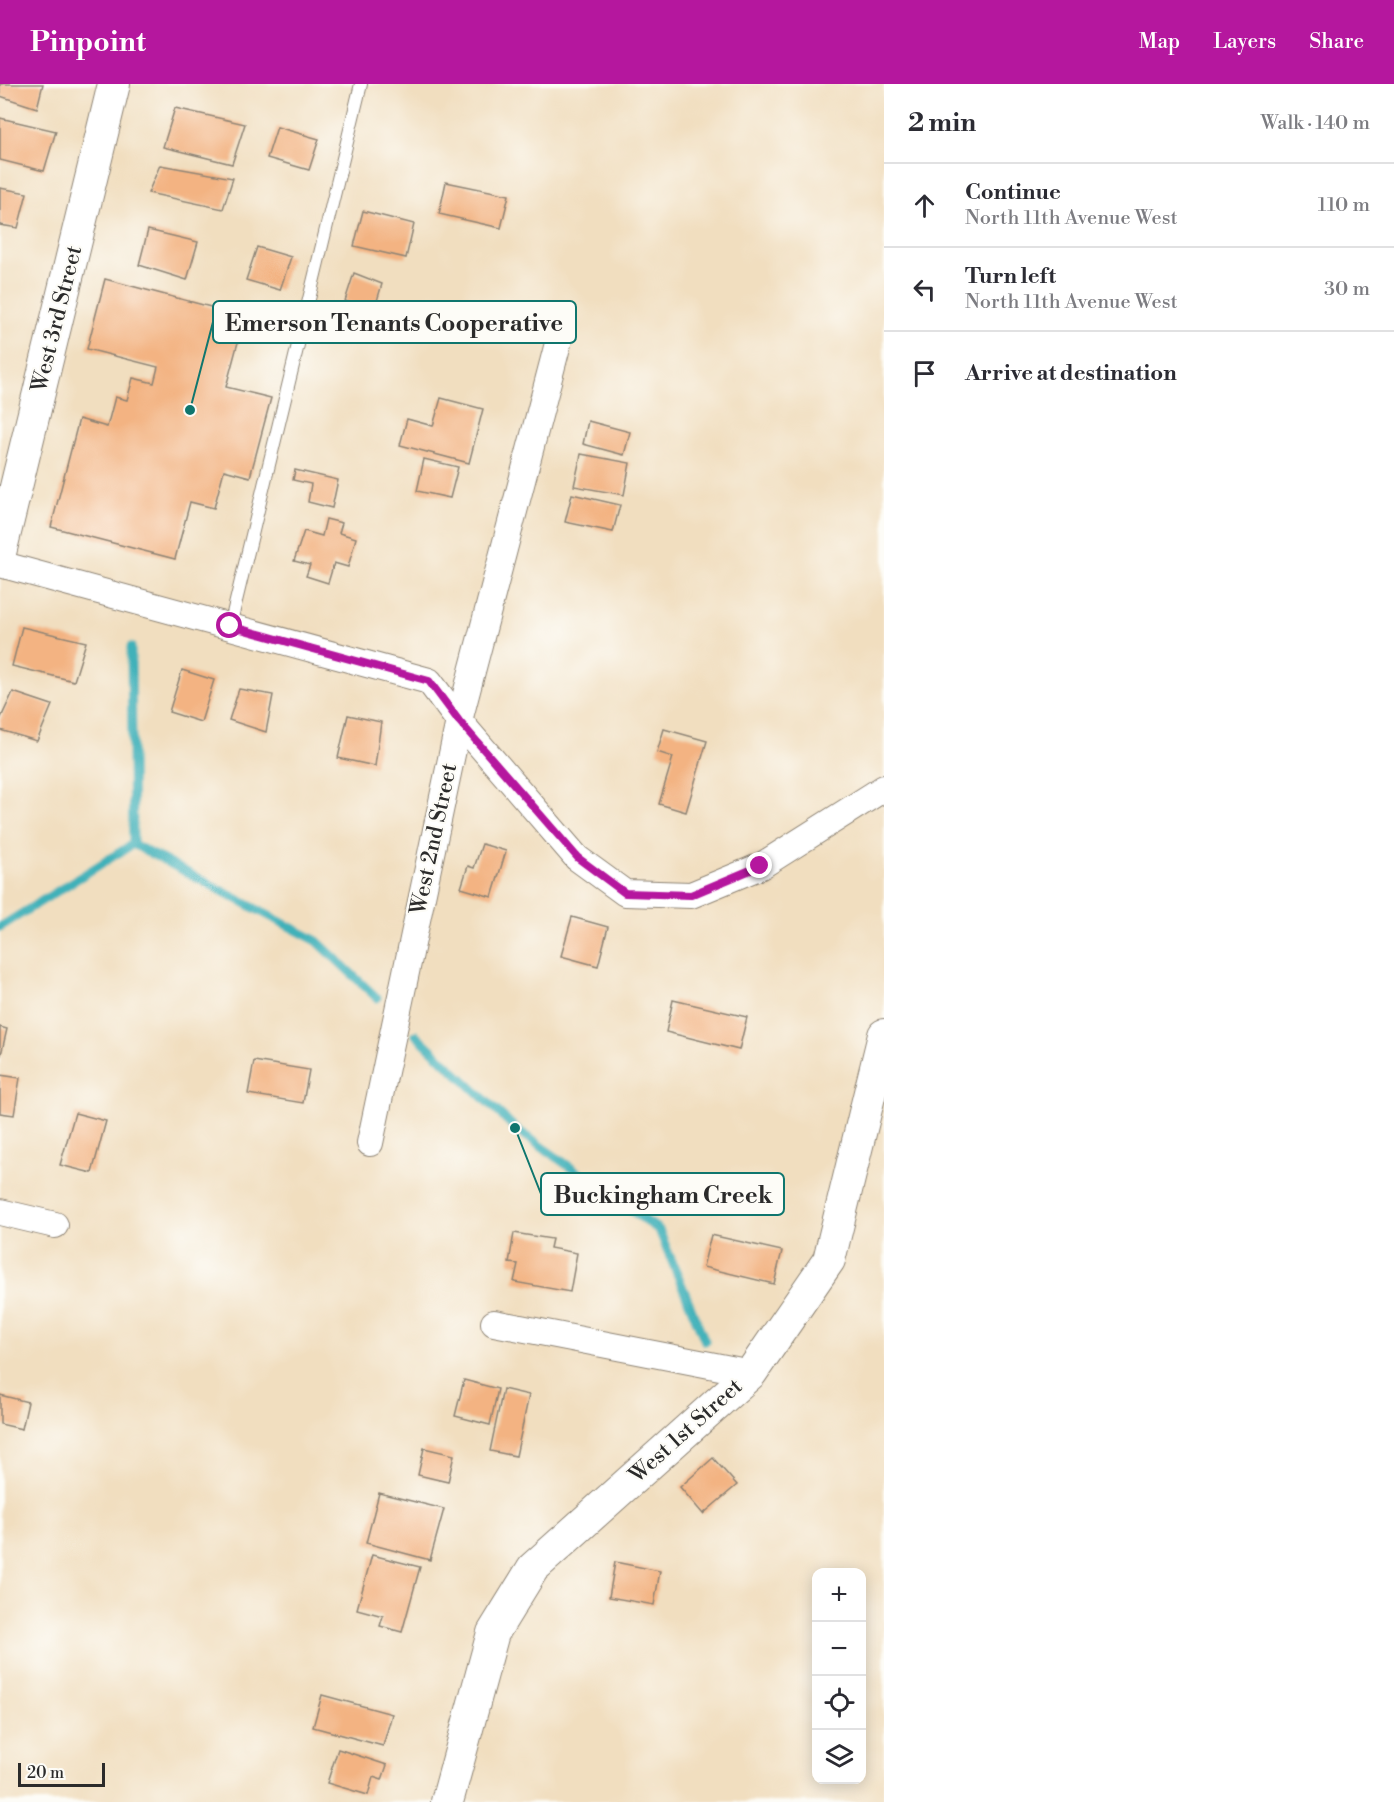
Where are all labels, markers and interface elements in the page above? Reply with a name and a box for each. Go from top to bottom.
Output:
text: Pinpoint [30,25,146,60]
text: Map [1139,29,1180,55]
text: Layers [1213,29,1276,55]
text: Share [1309,29,1364,55]
text: 2 min [908,107,976,139]
text: Walk · 140 m [1260,111,1370,136]
text: Continue [965,179,1061,206]
icon: ahead [908,189,941,222]
text: 110 m [1318,193,1370,218]
text: North 11th Avenue West [965,206,1178,231]
street label: West 3rd Street [26,243,88,396]
text: Turn left [965,263,1056,290]
icon: left [908,273,941,306]
text: 30 m [1324,277,1370,302]
text: North 11th Avenue West [965,290,1178,315]
callout: Emerson Tenants Cooperative [213,301,576,343]
text: Emerson Tenants Cooperative [225,309,563,339]
icon: arrive [908,357,941,390]
text: Arrive at destination [965,360,1177,387]
route start [216,612,242,638]
street label: West 2nd Street [405,761,463,918]
route end [746,852,772,878]
callout: Buckingham Creek [541,1173,784,1215]
text: Buckingham Creek [554,1181,774,1211]
street label: West 1st Street [623,1373,748,1490]
map controls [812,1568,866,1784]
button: + [812,1568,866,1622]
button: − [812,1622,866,1676]
button: locate [812,1676,866,1730]
button: layers [812,1730,866,1784]
scale bar [18,1760,105,1788]
text: 20 m [27,1763,64,1783]

